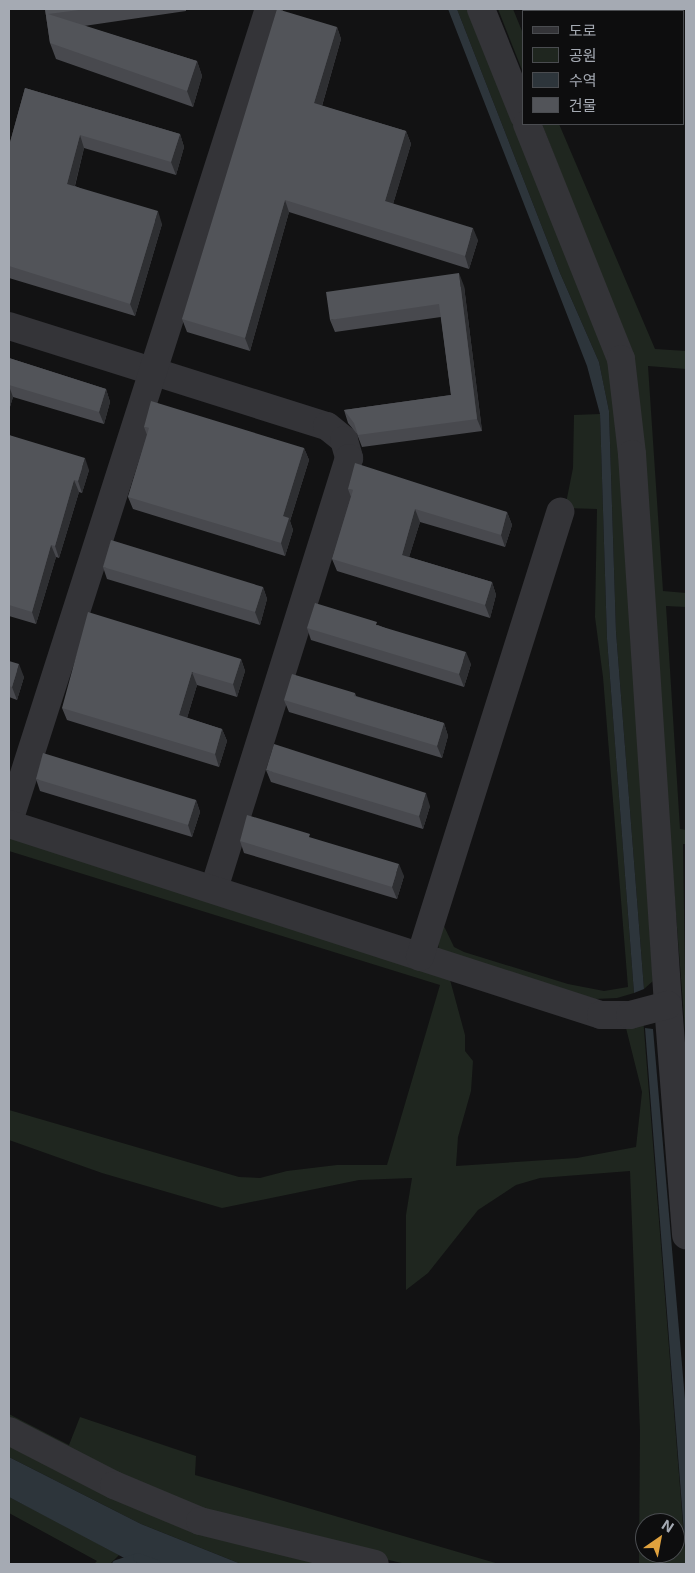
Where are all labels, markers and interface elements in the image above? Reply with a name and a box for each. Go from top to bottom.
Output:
legend [522,10,685,125]
text: 도로 [569,21,597,40]
text: 공원 [569,46,597,65]
text: 수역 [569,71,597,90]
text: 건물 [569,96,597,115]
north arrow [635,1513,685,1563]
text: N [659,1516,677,1536]

